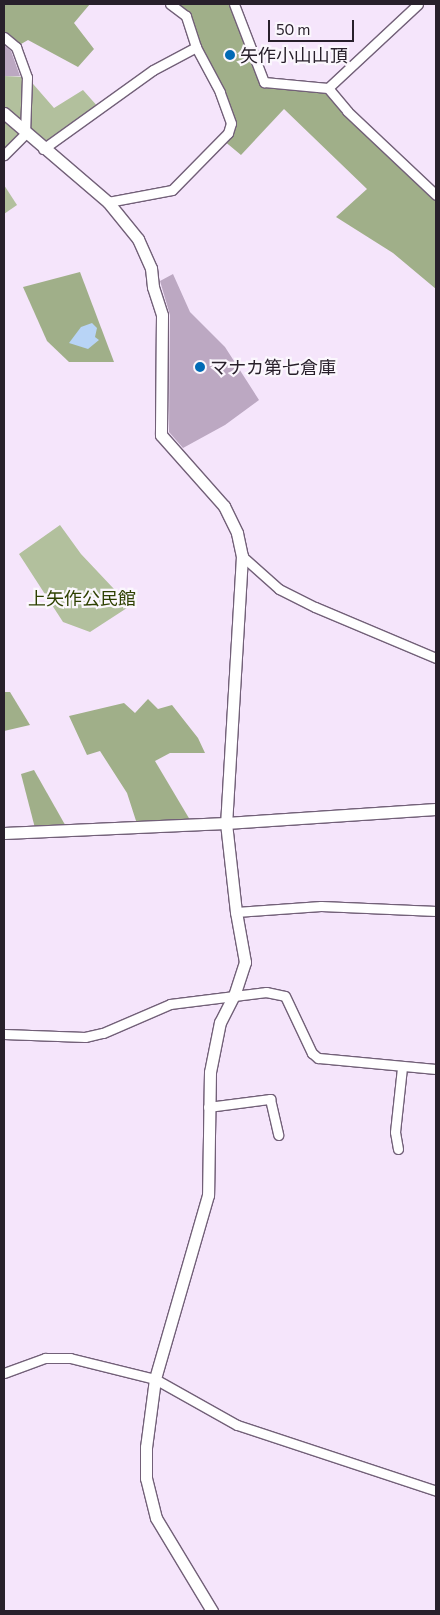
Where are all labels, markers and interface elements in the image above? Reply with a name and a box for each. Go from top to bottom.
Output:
scale bar [270,10,356,42]
text: 50 m [276,20,310,38]
place label: 矢作小山山頂 [240,44,348,66]
marker: 矢作小山山頂 [224,49,236,61]
place label: マナカ第七倉庫 [210,356,336,378]
marker: マナカ第七倉庫 [194,361,206,373]
park label: 上矢作公民館 [28,587,136,609]

